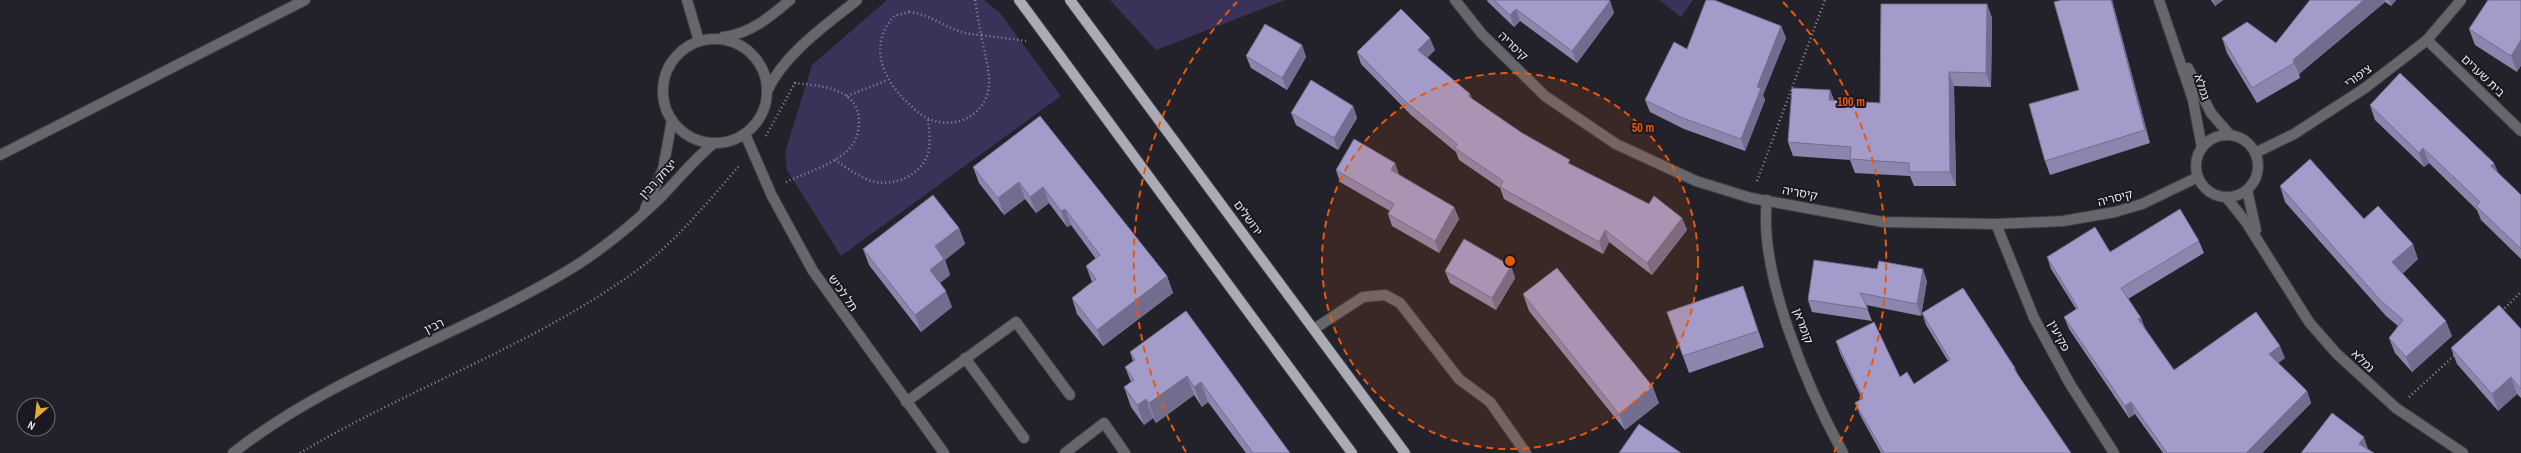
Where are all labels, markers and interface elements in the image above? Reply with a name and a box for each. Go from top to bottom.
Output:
street label: קיסריה [1495,28,1532,64]
street label: בית שערים [2458,51,2508,101]
street label: ציפורי [2341,60,2375,91]
street label: גמלא [2191,72,2214,102]
text: 100 m [1837,94,1865,110]
text: 50 m [1632,120,1654,136]
street label: יצחק רבין [636,156,680,202]
street label: קיסריה [1781,182,1819,204]
street label: קיסריה [2096,186,2135,210]
street label: ירושלים [1230,197,1266,239]
centre of rings [1503,254,1517,268]
street label: תל לכיש [825,271,861,315]
street label: קומראן [1789,306,1817,346]
street label: רבין [421,314,447,338]
street label: פקיעין [2044,318,2074,354]
street label: גמלא [2348,346,2378,376]
north arrow [16,397,56,437]
text: N [25,418,37,434]

